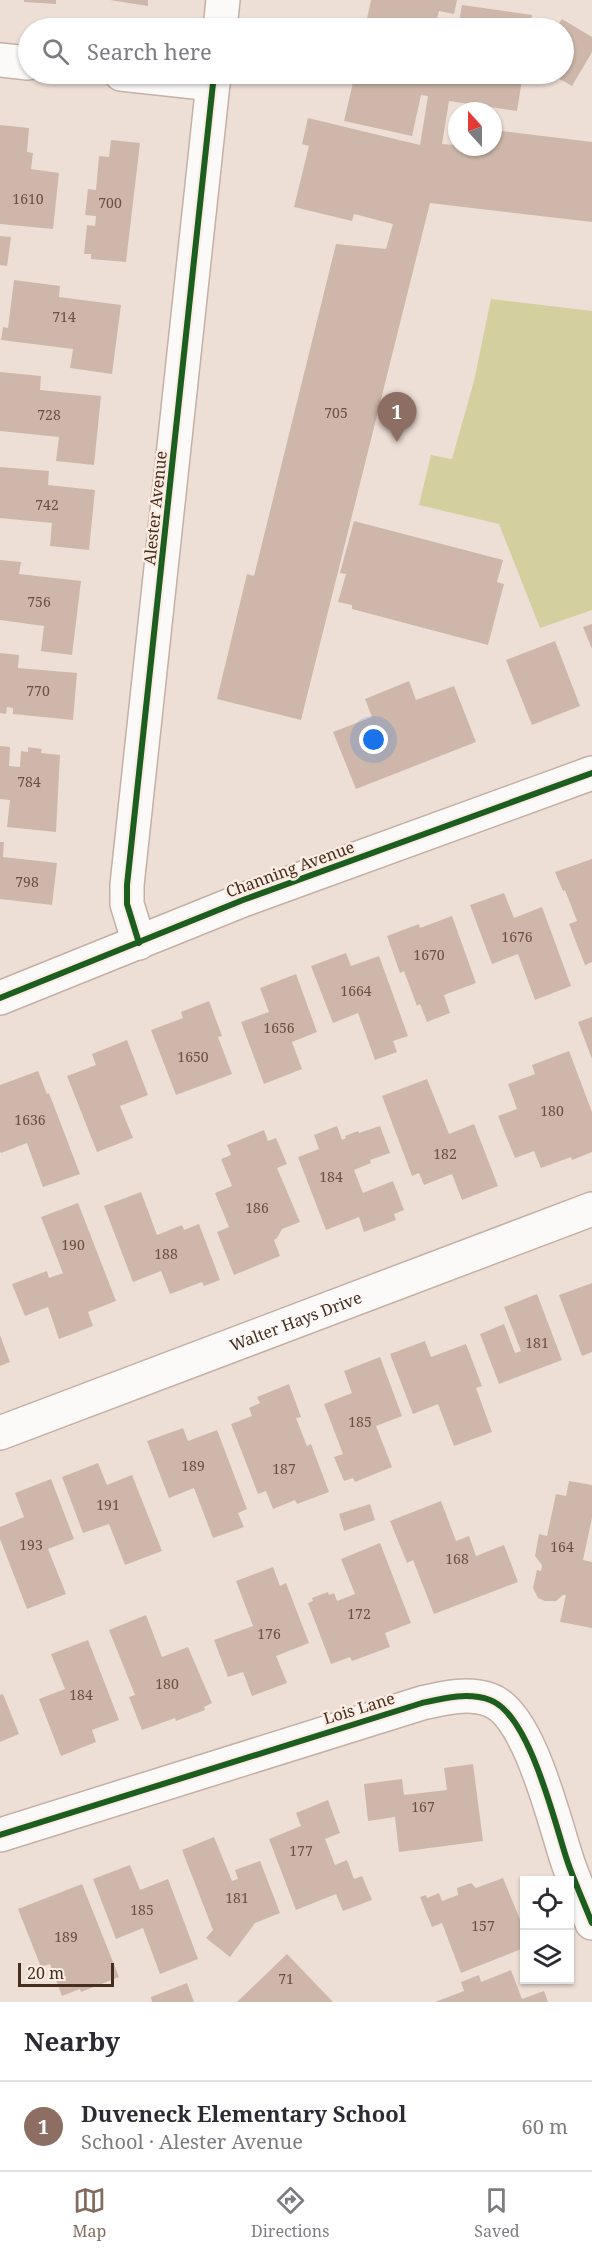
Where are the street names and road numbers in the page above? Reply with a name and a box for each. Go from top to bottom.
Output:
street label: Alester Avenue [138,450,172,566]
street label: Channing Avenue [223,836,357,902]
street label: Walter Hays Drive [226,1286,365,1356]
street label: Lois Lane [321,1687,397,1729]

